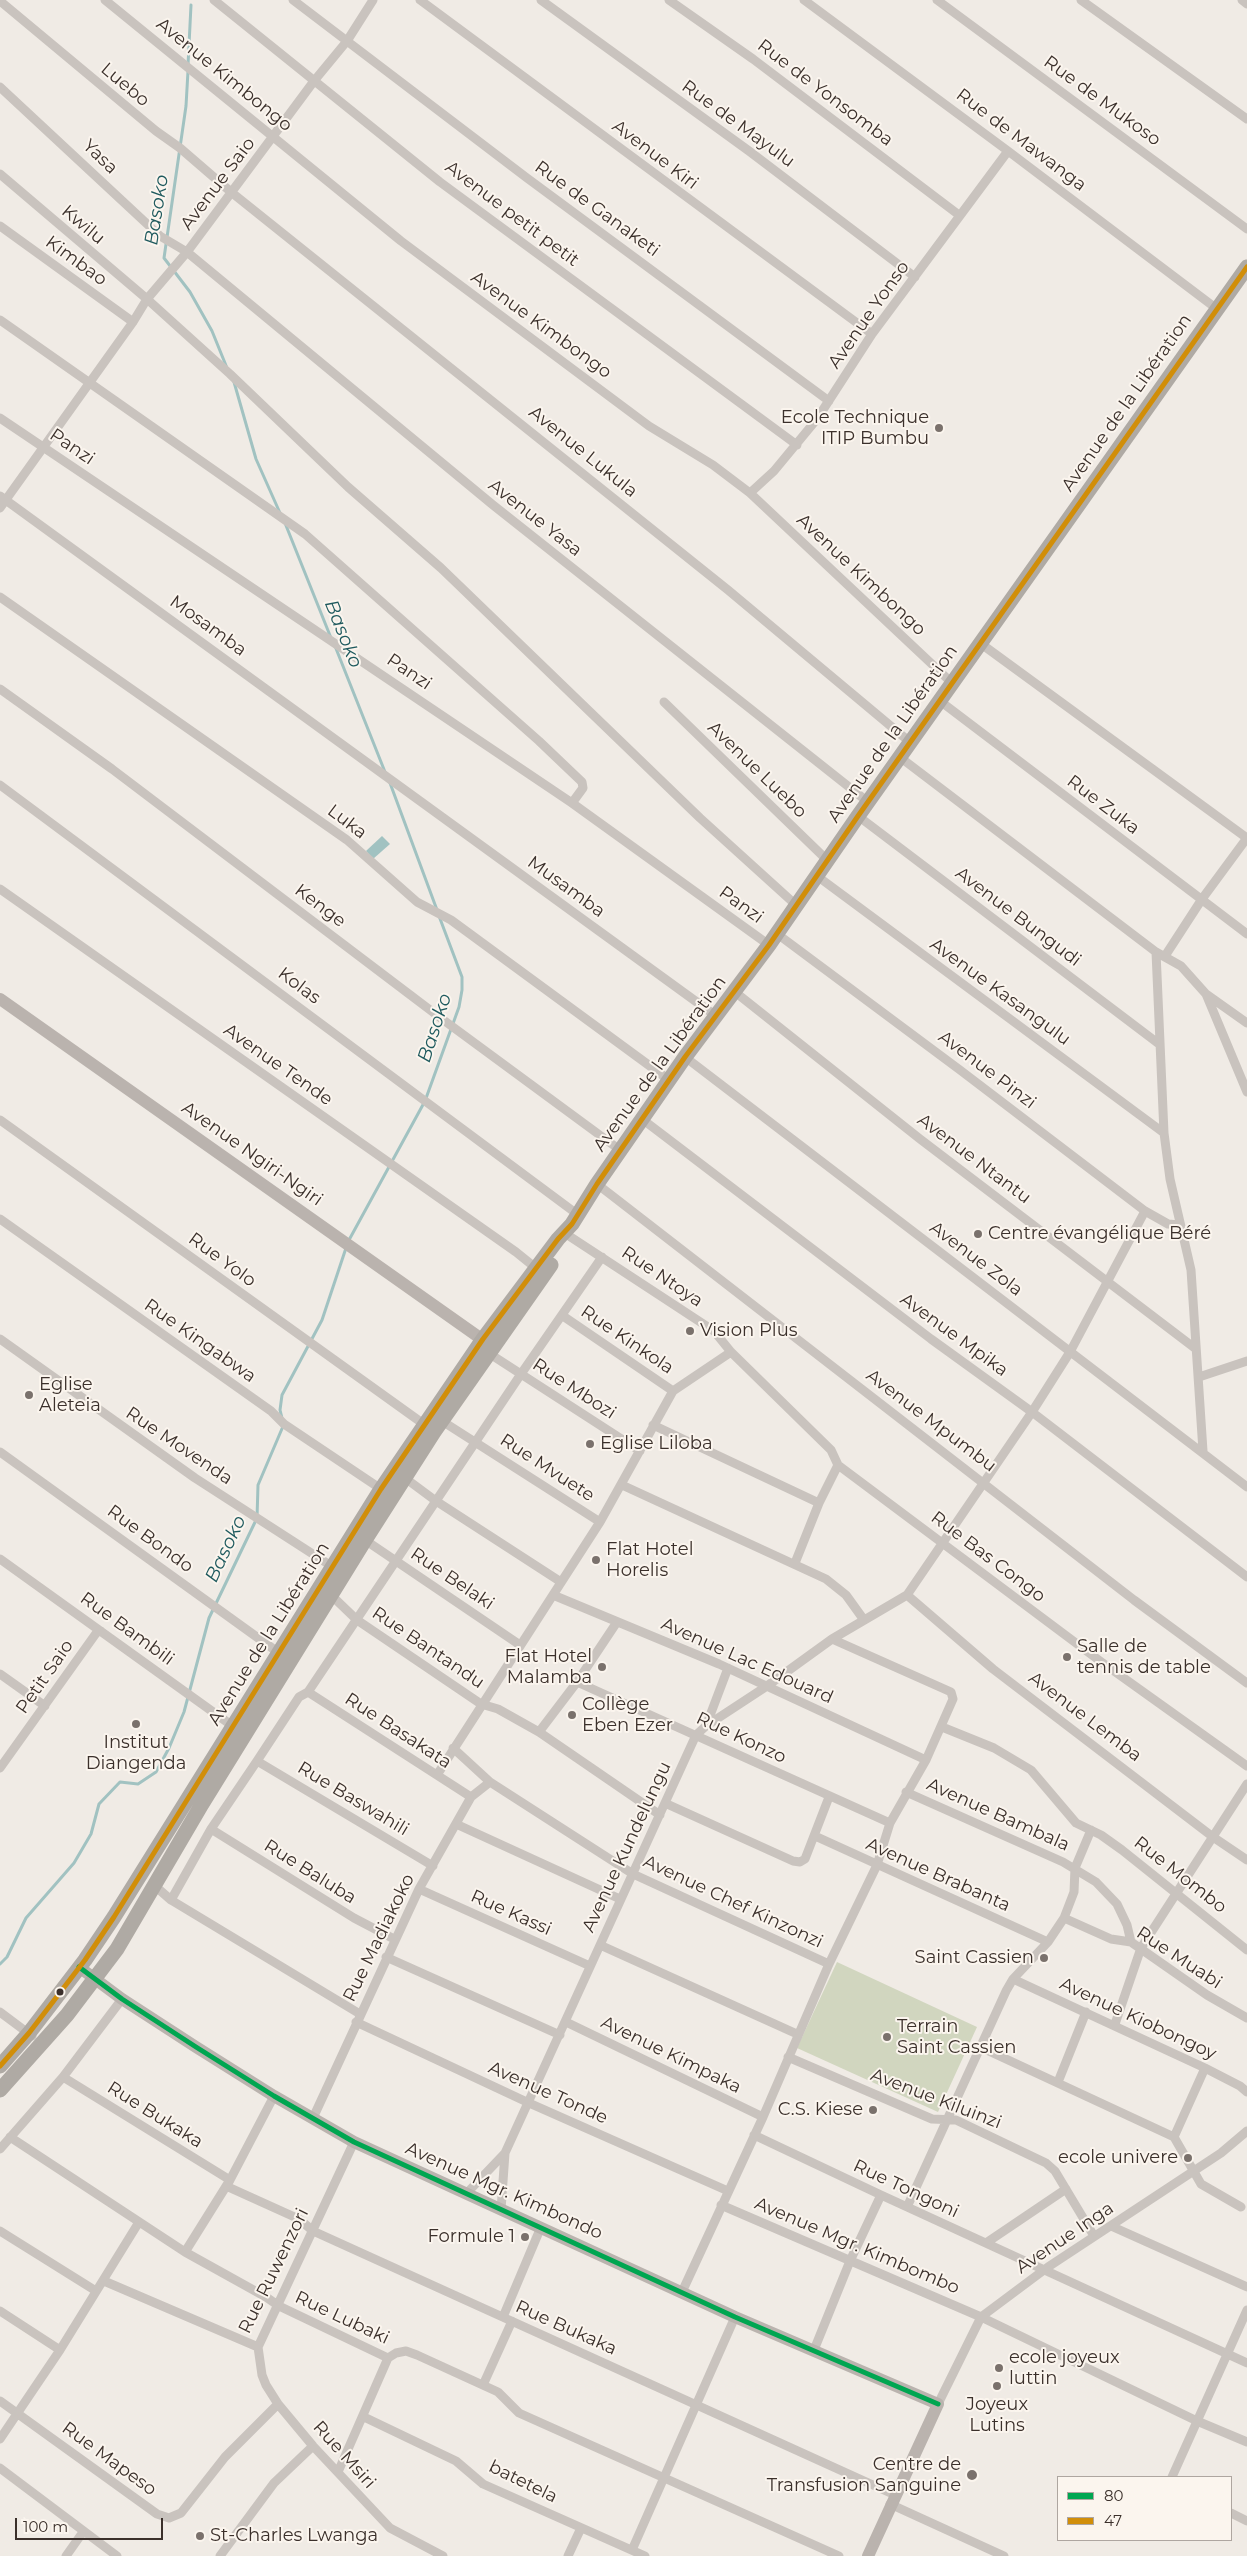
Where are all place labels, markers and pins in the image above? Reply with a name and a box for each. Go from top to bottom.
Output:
place label: Ecole Technique ITIP Bumbu [781,407,929,449]
marker: Ecole Technique ITIP Bumbu [933,422,945,434]
place label: Centre évangélique Béré [988,1223,1211,1245]
marker: Centre évangélique Béré [972,1228,984,1240]
place label: Vision Plus [700,1320,798,1342]
marker: Vision Plus [684,1325,696,1337]
place label: Eglise Aleteia [39,1374,101,1416]
marker: Eglise Aleteia [23,1389,35,1401]
place label: Eglise Liloba [600,1433,713,1455]
marker: Eglise Liloba [584,1438,596,1450]
place label: Flat Hotel Horelis [606,1539,693,1582]
marker: Flat Hotel Horelis [590,1554,602,1566]
place label: Salle de tennis de table [1077,1636,1211,1678]
place label: Flat Hotel Malamba [505,1646,592,1688]
marker: Salle de tennis de table [1061,1651,1073,1663]
marker: Flat Hotel Malamba [596,1661,608,1673]
place label: Collège Eben Ezer [582,1694,673,1736]
marker: Collège Eben Ezer [566,1709,578,1721]
marker: Institut Diangenda [130,1718,142,1730]
place label: Institut Diangenda [86,1732,186,1775]
place label: Saint Cassien [915,1947,1034,1969]
marker: Saint Cassien [1038,1952,1050,1964]
unlabelled marker [55,1987,65,1997]
place label: Terrain Saint Cassien [897,2016,1016,2058]
marker: Terrain Saint Cassien [881,2031,893,2043]
place label: C.S. Kiese [778,2099,863,2121]
marker: C.S. Kiese [867,2104,879,2116]
place label: ecole univere [1058,2147,1178,2169]
marker: ecole univere [1182,2152,1194,2164]
place label: Formule 1 [427,2226,515,2248]
marker: Formule 1 [519,2231,531,2243]
place label: ecole joyeux luttin [1009,2347,1120,2390]
marker: ecole joyeux luttin [993,2362,1005,2374]
marker: Joyeux Lutins [991,2380,1003,2392]
place label: Joyeux Lutins [966,2394,1028,2436]
place label: Centre de Transfusion Sanguine [767,2454,961,2496]
marker: Centre de Transfusion Sanguine [965,2468,979,2482]
place label: St-Charles Lwanga [210,2525,378,2547]
marker: St-Charles Lwanga [194,2530,206,2542]

